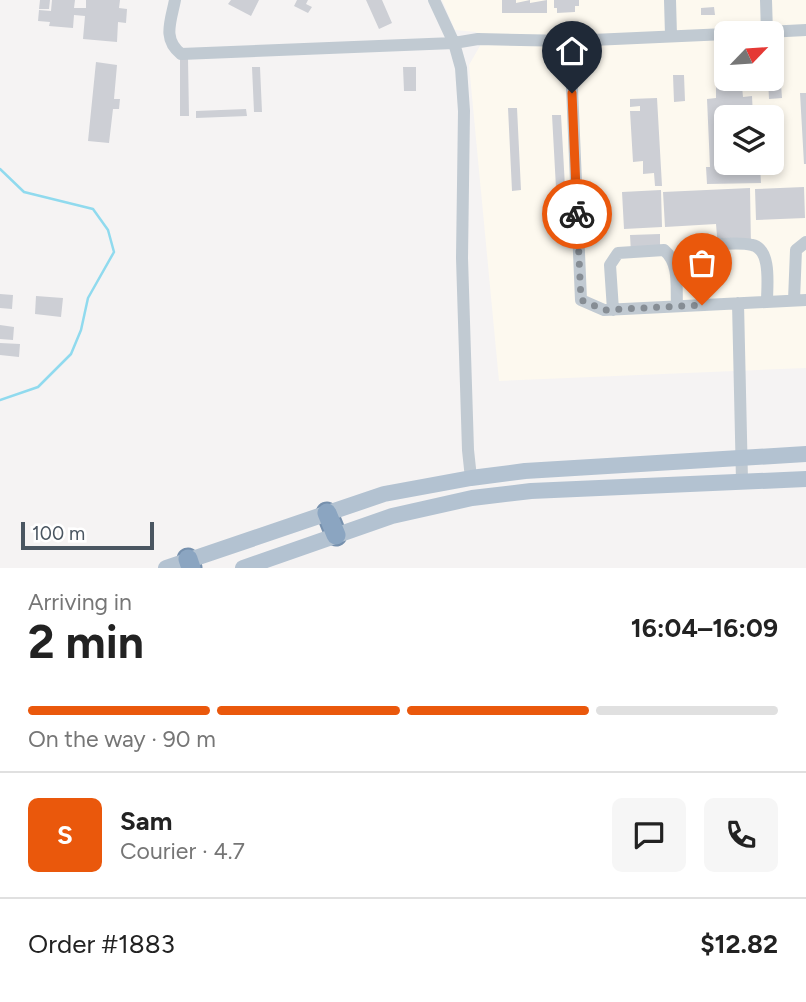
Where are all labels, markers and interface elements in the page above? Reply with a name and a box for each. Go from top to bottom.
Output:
pin [542,21,602,93]
north arrow [714,21,784,91]
map controls [714,21,784,175]
icon: home [553,32,591,70]
button: layers [714,105,784,175]
courier [542,179,612,249]
icon: bike [558,195,596,233]
pin [672,233,732,305]
icon: bag [683,244,721,282]
scale bar [21,519,154,551]
text: 100 m [32,522,85,545]
text: Arriving in [28,588,132,616]
text: 16:04–16:09 [631,612,778,644]
text: 2 min [28,614,144,670]
text: On the way · 90 m [28,725,216,753]
button: chat [612,798,686,872]
button: phone [704,798,778,872]
text: Sam [120,805,172,837]
text: S [57,819,73,851]
text: Courier · 4.7 [120,837,245,865]
text: Order #1883 [28,928,175,960]
text: $12.82 [700,928,778,960]

